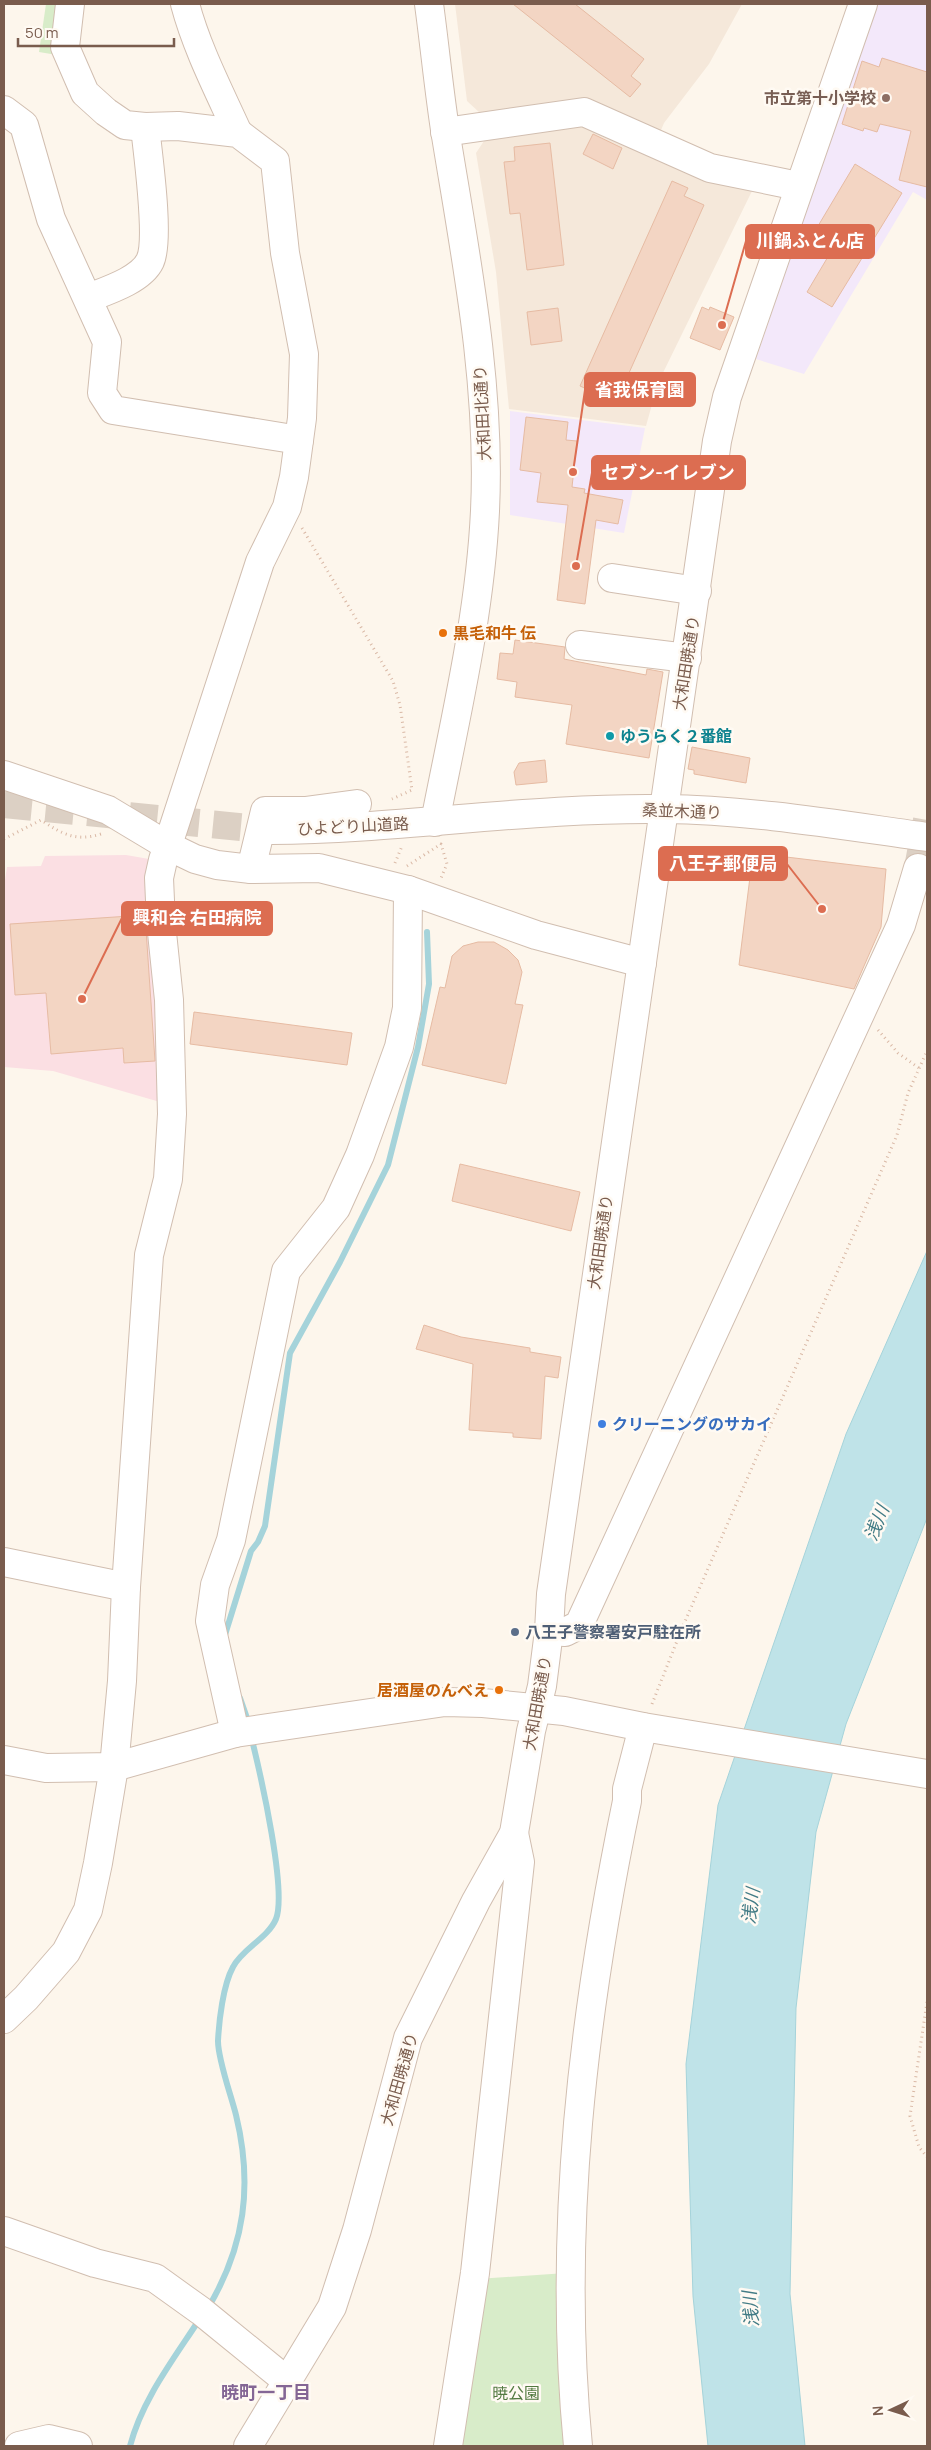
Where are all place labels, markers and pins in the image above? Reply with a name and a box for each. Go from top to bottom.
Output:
place label: 市立第十小学校 [764,87,876,109]
marker: 市立第十小学校 [880,92,892,104]
callout: 川鍋ふとん店 [746,225,874,258]
callout: 省我保育園 [585,373,695,406]
callout: セブン-イレブン [592,456,745,489]
place label: 黒毛和牛 伝 [453,622,536,644]
marker: 黒毛和牛 伝 [437,627,449,639]
place label: ゆうらく２番館 [620,725,732,747]
marker: ゆうらく２番館 [604,730,616,742]
callout: 八王子郵便局 [659,847,787,880]
callout: 興和会 右田病院 [122,902,272,935]
place label: クリーニングのサカイ [612,1413,772,1435]
marker: クリーニングのサカイ [596,1418,608,1430]
place label: 八王子警察署安戸駐在所 [525,1621,701,1643]
marker: 八王子警察署安戸駐在所 [509,1626,521,1638]
place label: 居酒屋のんべえ [377,1679,489,1701]
marker: 居酒屋のんべえ [493,1684,505,1696]

